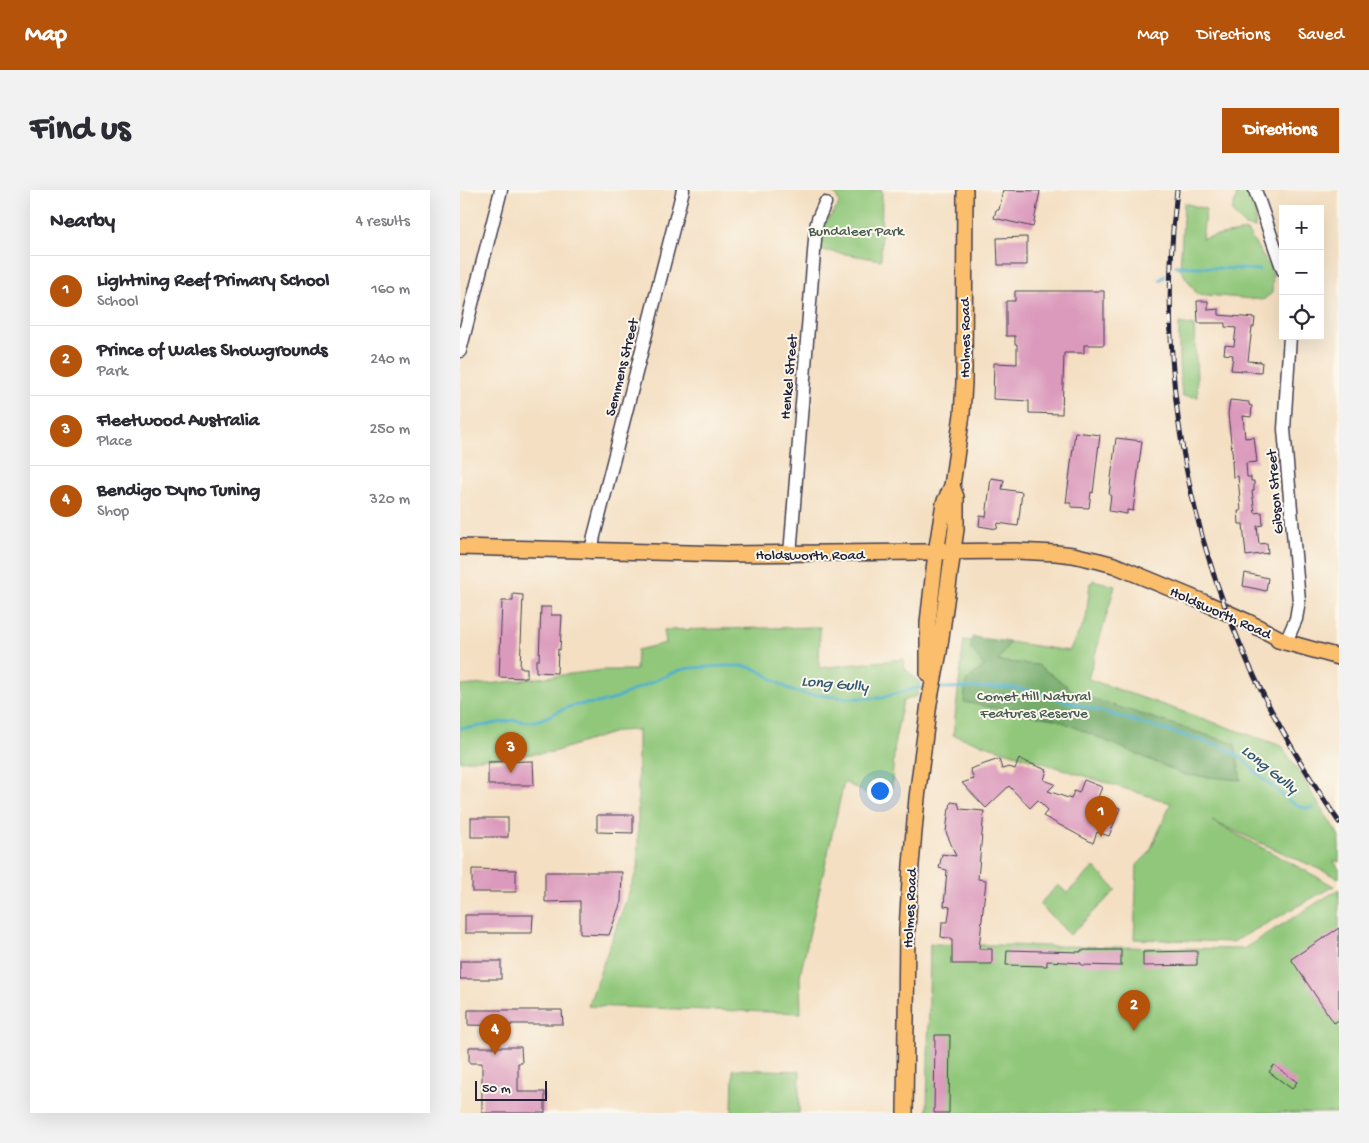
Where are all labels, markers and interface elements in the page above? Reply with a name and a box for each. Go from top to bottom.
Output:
text: Map [25,21,67,50]
text: Map [1137,25,1169,46]
text: Directions [1197,25,1270,46]
text: Saved [1298,25,1344,46]
button: Directions [1222,108,1339,153]
text: Find us [30,110,130,151]
map controls [1279,205,1324,340]
button: + [1279,205,1324,250]
text: Nearby [50,210,115,235]
text: 4 results [355,213,410,232]
park label: Bundaleer Park [807,223,905,241]
button: − [1279,250,1324,295]
text: Lightning Reef Primary School [97,270,330,293]
text: 1 [63,281,69,300]
text: 160 m [371,281,410,300]
text: School [97,293,139,312]
button: locate [1279,295,1324,340]
street label: Holmes Road [957,297,975,378]
street label: Semmens Street [602,315,644,418]
street label: Henkel Street [777,332,803,420]
text: Prince of Wales Showgrounds [97,340,328,363]
text: 2 [62,351,70,370]
text: 240 m [370,351,410,370]
text: Park [97,363,128,382]
text: Fleetwood Australia [97,410,259,433]
text: 3 [62,421,70,440]
text: 250 m [370,421,410,440]
text: Place [97,433,132,452]
street label: Gibson Street [1263,447,1289,535]
text: Bendigo Dyno Tuning [97,480,260,503]
text: 4 [62,491,70,510]
text: 320 m [370,491,410,510]
text: Shop [97,503,129,522]
street label: Holdsworth Road [755,547,866,565]
street label: Holdsworth Road [1167,583,1275,645]
water label: Long Gully [800,673,870,698]
park label: Comet Hill Natural Features Reserve [977,688,1091,723]
pin: 3 [495,732,527,773]
water label: Long Gully [1237,742,1302,800]
your location [867,778,893,804]
pin: 1 [1085,796,1117,837]
street label: Holmes Road [900,867,922,948]
pin: 2 [1118,990,1150,1031]
pin: 4 [479,1014,511,1055]
scale bar [475,1078,548,1101]
text: 50 m [482,1081,511,1098]

